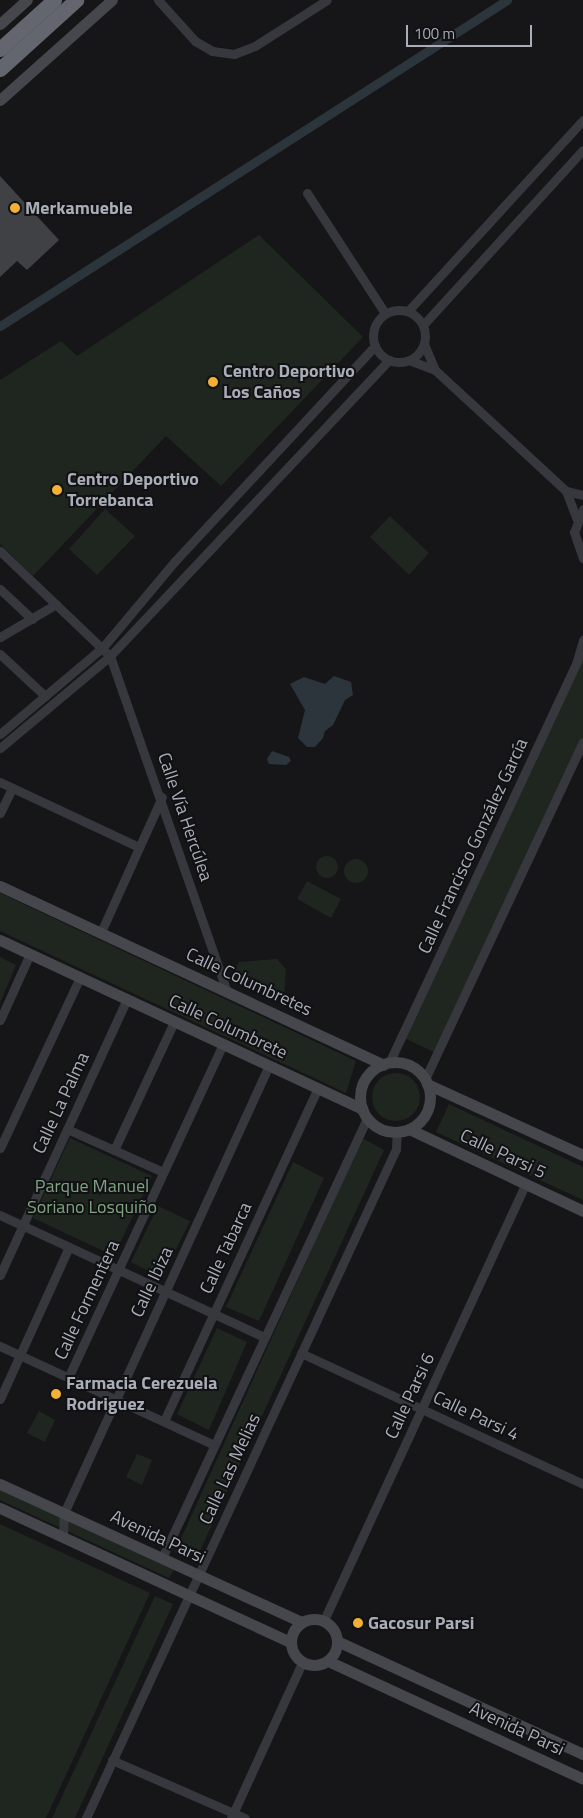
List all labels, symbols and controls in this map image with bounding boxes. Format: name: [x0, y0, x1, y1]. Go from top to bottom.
scale bar: [408, 15, 534, 47]
text: 100 m: [414, 22, 455, 45]
place label: Merkamueble: [25, 197, 133, 219]
marker: Merkamueble: [9, 202, 21, 214]
place label: Centro Deportivo Los Caños: [223, 361, 355, 404]
marker: Centro Deportivo Los Caños: [207, 376, 219, 388]
place label: Centro Deportivo Torrebanca: [67, 469, 199, 512]
marker: Centro Deportivo Torrebanca: [51, 484, 63, 496]
street label: Calle Francisco González García: [413, 735, 533, 957]
street label: Calle Vía Hercúlea: [153, 750, 217, 884]
street label: Calle Columbretes: [183, 943, 315, 1021]
street label: Calle Columbrete: [165, 990, 291, 1064]
street label: Calle La Palma: [28, 1049, 94, 1157]
street label: Calle Parsi 5: [457, 1125, 549, 1183]
park label: Parque Manuel Soriano Losquiño: [27, 1176, 157, 1218]
street label: Calle Tabarca: [195, 1199, 257, 1297]
street label: Calle Formentera: [50, 1237, 124, 1363]
street label: Calle Ibiza: [126, 1243, 178, 1321]
street label: Calle Parsi 6: [381, 1350, 439, 1442]
place label: Farmacia Cerezuela Rodriguez: [66, 1373, 217, 1416]
street label: Calle Parsi 4: [430, 1387, 522, 1445]
marker: Farmacia Cerezuela Rodriguez: [50, 1388, 62, 1400]
street label: Calle Las Melias: [195, 1410, 265, 1528]
street label: Avenida Parsi: [107, 1506, 209, 1568]
place label: Gacosur Parsi: [368, 1612, 474, 1634]
marker: Gacosur Parsi: [352, 1617, 364, 1629]
street label: Avenida Parsi: [466, 1698, 568, 1760]

